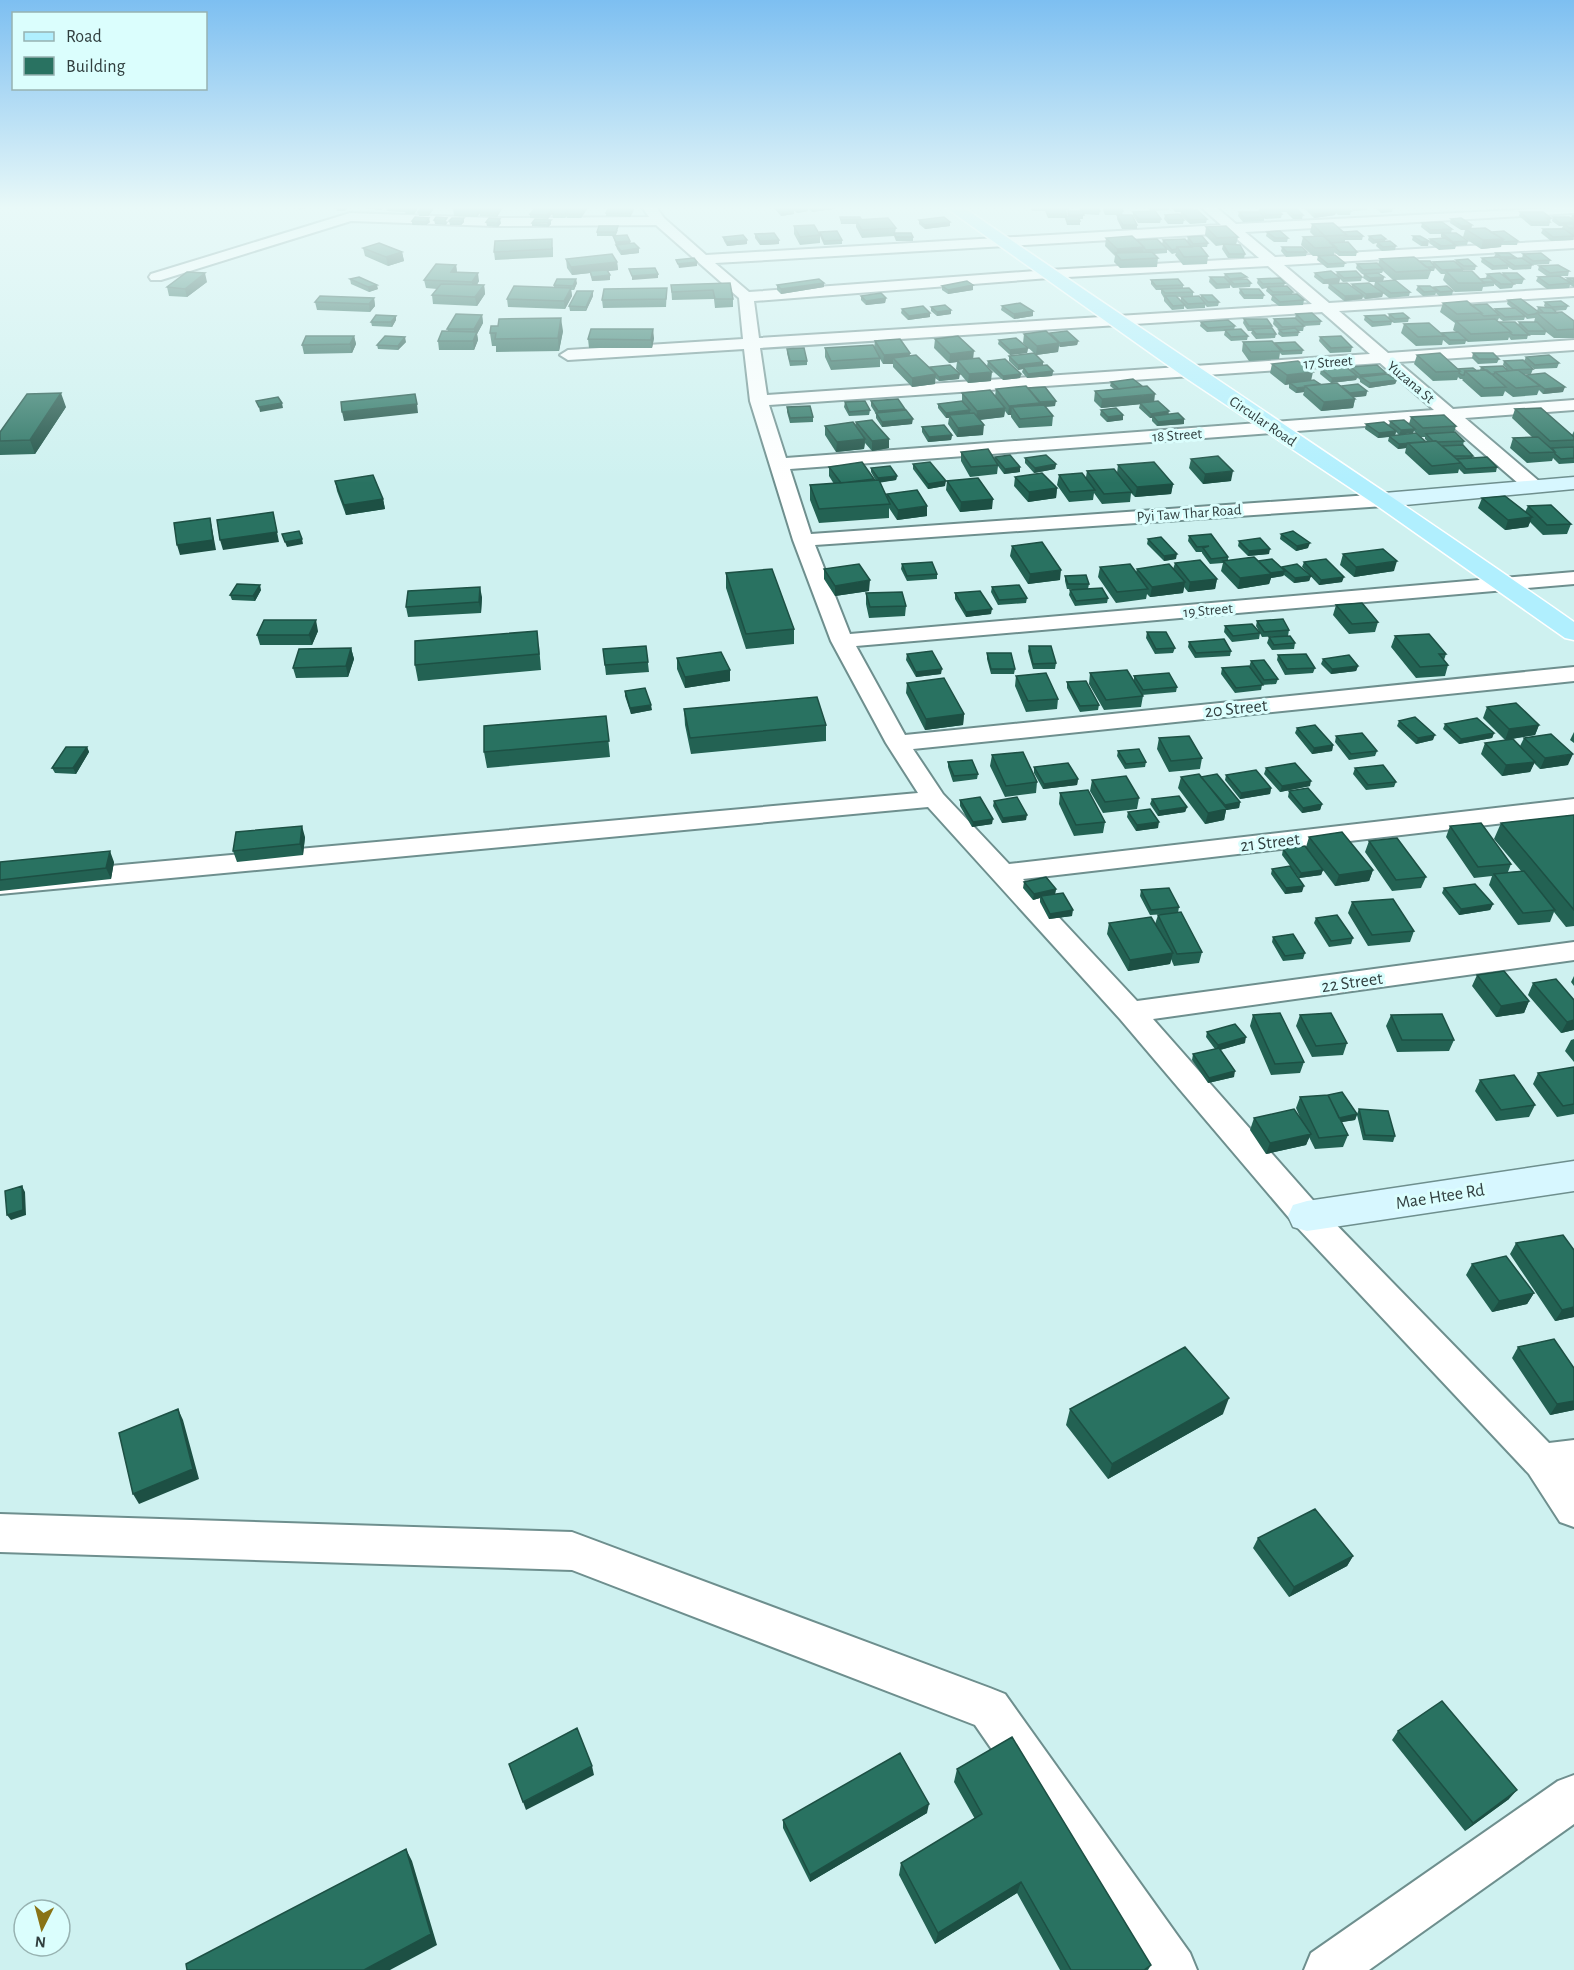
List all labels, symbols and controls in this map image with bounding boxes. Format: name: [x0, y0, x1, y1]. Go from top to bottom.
legend: [12, 12, 207, 90]
text: Road: [66, 28, 102, 46]
text: Building: [66, 58, 126, 76]
street label: 17 Street: [1303, 353, 1353, 372]
street label: Yuzana St: [1384, 358, 1437, 406]
street label: Circular Road: [1226, 394, 1299, 449]
street label: 18 Street: [1152, 426, 1203, 445]
street label: Pyi Taw Thar Road: [1136, 502, 1242, 525]
street label: 19 Street: [1182, 601, 1234, 620]
street label: 20 Street: [1204, 697, 1269, 721]
street label: 21 Street: [1239, 830, 1301, 856]
street label: 22 Street: [1320, 970, 1384, 996]
street label: Mae Htee Rd: [1395, 1181, 1486, 1213]
north arrow: [12, 1898, 72, 1958]
text: N: [34, 1933, 47, 1950]

